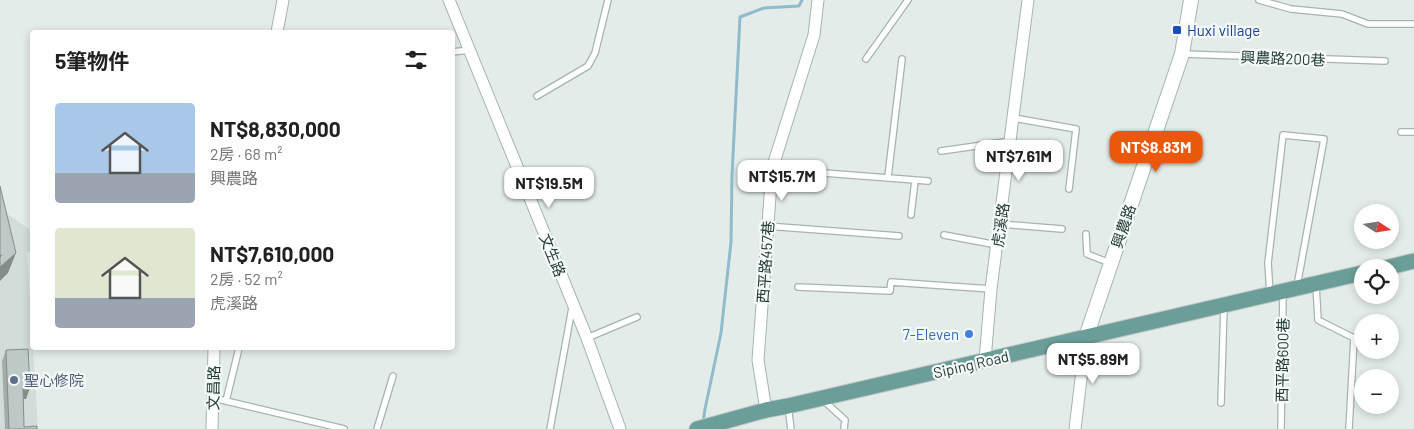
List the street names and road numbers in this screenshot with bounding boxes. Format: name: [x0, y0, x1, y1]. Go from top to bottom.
street label: 興農路200巷: [1240, 48, 1326, 68]
street label: 虎溪路: [988, 201, 1012, 249]
street label: 興農路: [1107, 202, 1139, 250]
street label: 西平路457巷: [753, 220, 777, 304]
street label: 文生路: [536, 231, 570, 279]
street label: 西平路600巷: [1272, 318, 1292, 402]
street label: Siping Road: [931, 347, 1011, 381]
street label: 文昌路: [204, 365, 222, 411]

